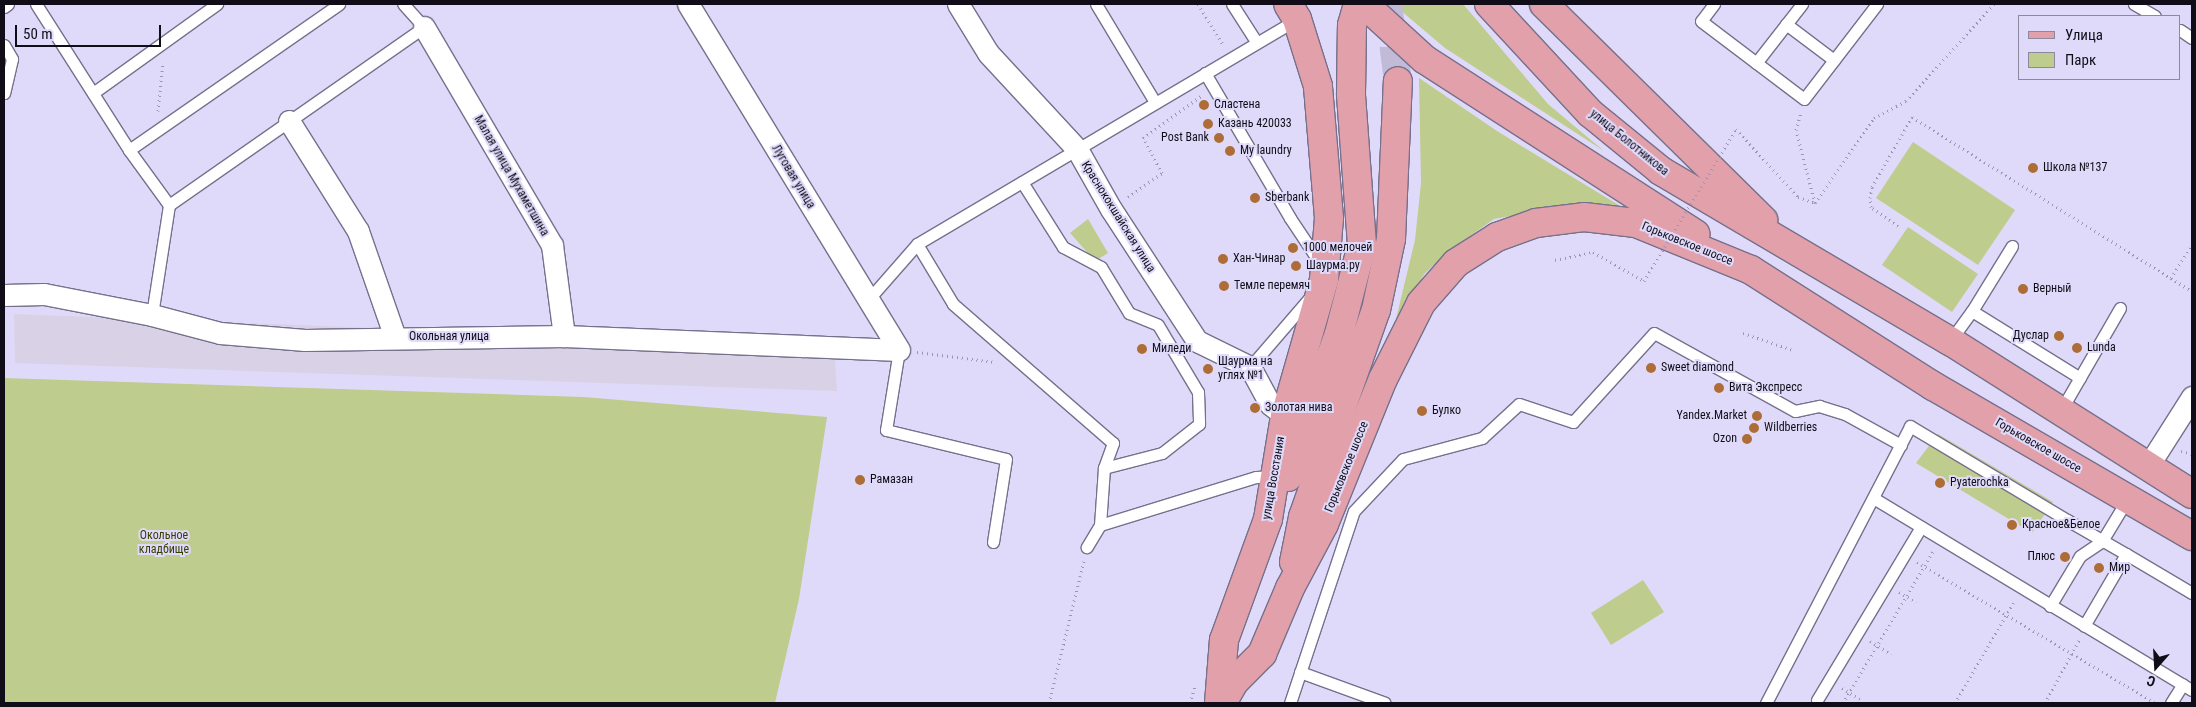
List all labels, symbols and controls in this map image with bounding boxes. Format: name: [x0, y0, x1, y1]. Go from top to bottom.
scale bar: [18, 15, 164, 47]
legend: [2018, 15, 2181, 80]
text: 50 m: [23, 25, 53, 43]
text: Улица: [2065, 26, 2103, 44]
text: Парк: [2065, 51, 2096, 69]
place label: Сластена: [1214, 98, 1260, 112]
marker: Сластена: [1198, 99, 1210, 111]
street label: улица Болотникова: [1587, 107, 1671, 179]
street label: Малая улица Мухаметшина: [471, 113, 551, 239]
place label: Казань 420033: [1218, 117, 1292, 131]
marker: Казань 420033: [1202, 118, 1214, 130]
place label: Post Bank: [1161, 131, 1209, 145]
marker: Post Bank: [1213, 132, 1225, 144]
street label: Луговая улица: [768, 142, 818, 212]
place label: My laundry: [1240, 144, 1292, 158]
marker: My laundry: [1224, 145, 1236, 157]
street label: Краснококшайская улица: [1078, 159, 1158, 275]
place label: Школа №137: [2043, 161, 2107, 175]
marker: Школа №137: [2027, 162, 2039, 174]
place label: Sberbank: [1265, 191, 1309, 205]
marker: Sberbank: [1249, 192, 1261, 204]
street label: Горьковское шоссе: [1639, 219, 1735, 269]
place label: 1000 мелочей: [1303, 241, 1372, 255]
marker: 1000 мелочей: [1287, 242, 1299, 254]
place label: Хан-Чинар: [1233, 252, 1286, 266]
marker: Хан-Чинар: [1217, 253, 1229, 265]
place label: Шаурма.ру: [1306, 259, 1360, 273]
marker: Шаурма.ру: [1290, 260, 1302, 272]
place label: Темле перемяч: [1234, 279, 1310, 293]
marker: Темле перемяч: [1218, 280, 1230, 292]
place label: Верный: [2033, 282, 2071, 296]
marker: Верный: [2017, 283, 2029, 295]
place label: Дуслар: [2013, 329, 2049, 343]
street label: Окольная улица: [409, 330, 489, 344]
marker: Дуслар: [2053, 330, 2065, 342]
place label: Lunda: [2087, 341, 2116, 355]
place label: Миледи: [1152, 342, 1191, 356]
marker: Lunda: [2071, 342, 2083, 354]
marker: Миледи: [1136, 343, 1148, 355]
place label: Шаурма на углях №1: [1218, 355, 1272, 383]
place label: Sweet diamond: [1661, 361, 1734, 375]
marker: Sweet diamond: [1645, 362, 1657, 374]
marker: Шаурма на углях №1: [1202, 363, 1214, 375]
place label: Вита Экспресс: [1729, 381, 1802, 395]
marker: Вита Экспресс: [1713, 382, 1725, 394]
place label: Золотая нива: [1265, 401, 1332, 415]
marker: Золотая нива: [1249, 402, 1261, 414]
place label: Булко: [1432, 404, 1461, 418]
marker: Булко: [1416, 405, 1428, 417]
place label: Yandex.Market: [1677, 409, 1747, 423]
marker: Yandex.Market: [1751, 410, 1763, 422]
street label: Горьковское шоссе: [1992, 416, 2084, 476]
street label: Горьковское шоссе: [1322, 419, 1372, 515]
place label: Wildberries: [1764, 421, 1817, 435]
marker: Wildberries: [1748, 422, 1760, 434]
place label: Ozon: [1713, 432, 1737, 446]
marker: Ozon: [1741, 433, 1753, 445]
street label: улица Восстания: [1260, 435, 1288, 521]
place label: Рамазан: [870, 473, 913, 487]
marker: Рамазан: [854, 474, 866, 486]
place label: Pyaterochka: [1950, 476, 2009, 490]
marker: Pyaterochka: [1934, 477, 1946, 489]
place label: Красное&Белое: [2022, 518, 2100, 532]
marker: Красное&Белое: [2006, 519, 2018, 531]
park label: Окольное кладбище: [139, 529, 189, 557]
place label: Плюс: [2027, 550, 2055, 564]
marker: Плюс: [2059, 551, 2071, 563]
place label: Мир: [2109, 561, 2130, 575]
marker: Мир: [2093, 562, 2105, 574]
north arrow: [2131, 642, 2181, 692]
text: С: [2145, 672, 2158, 690]

